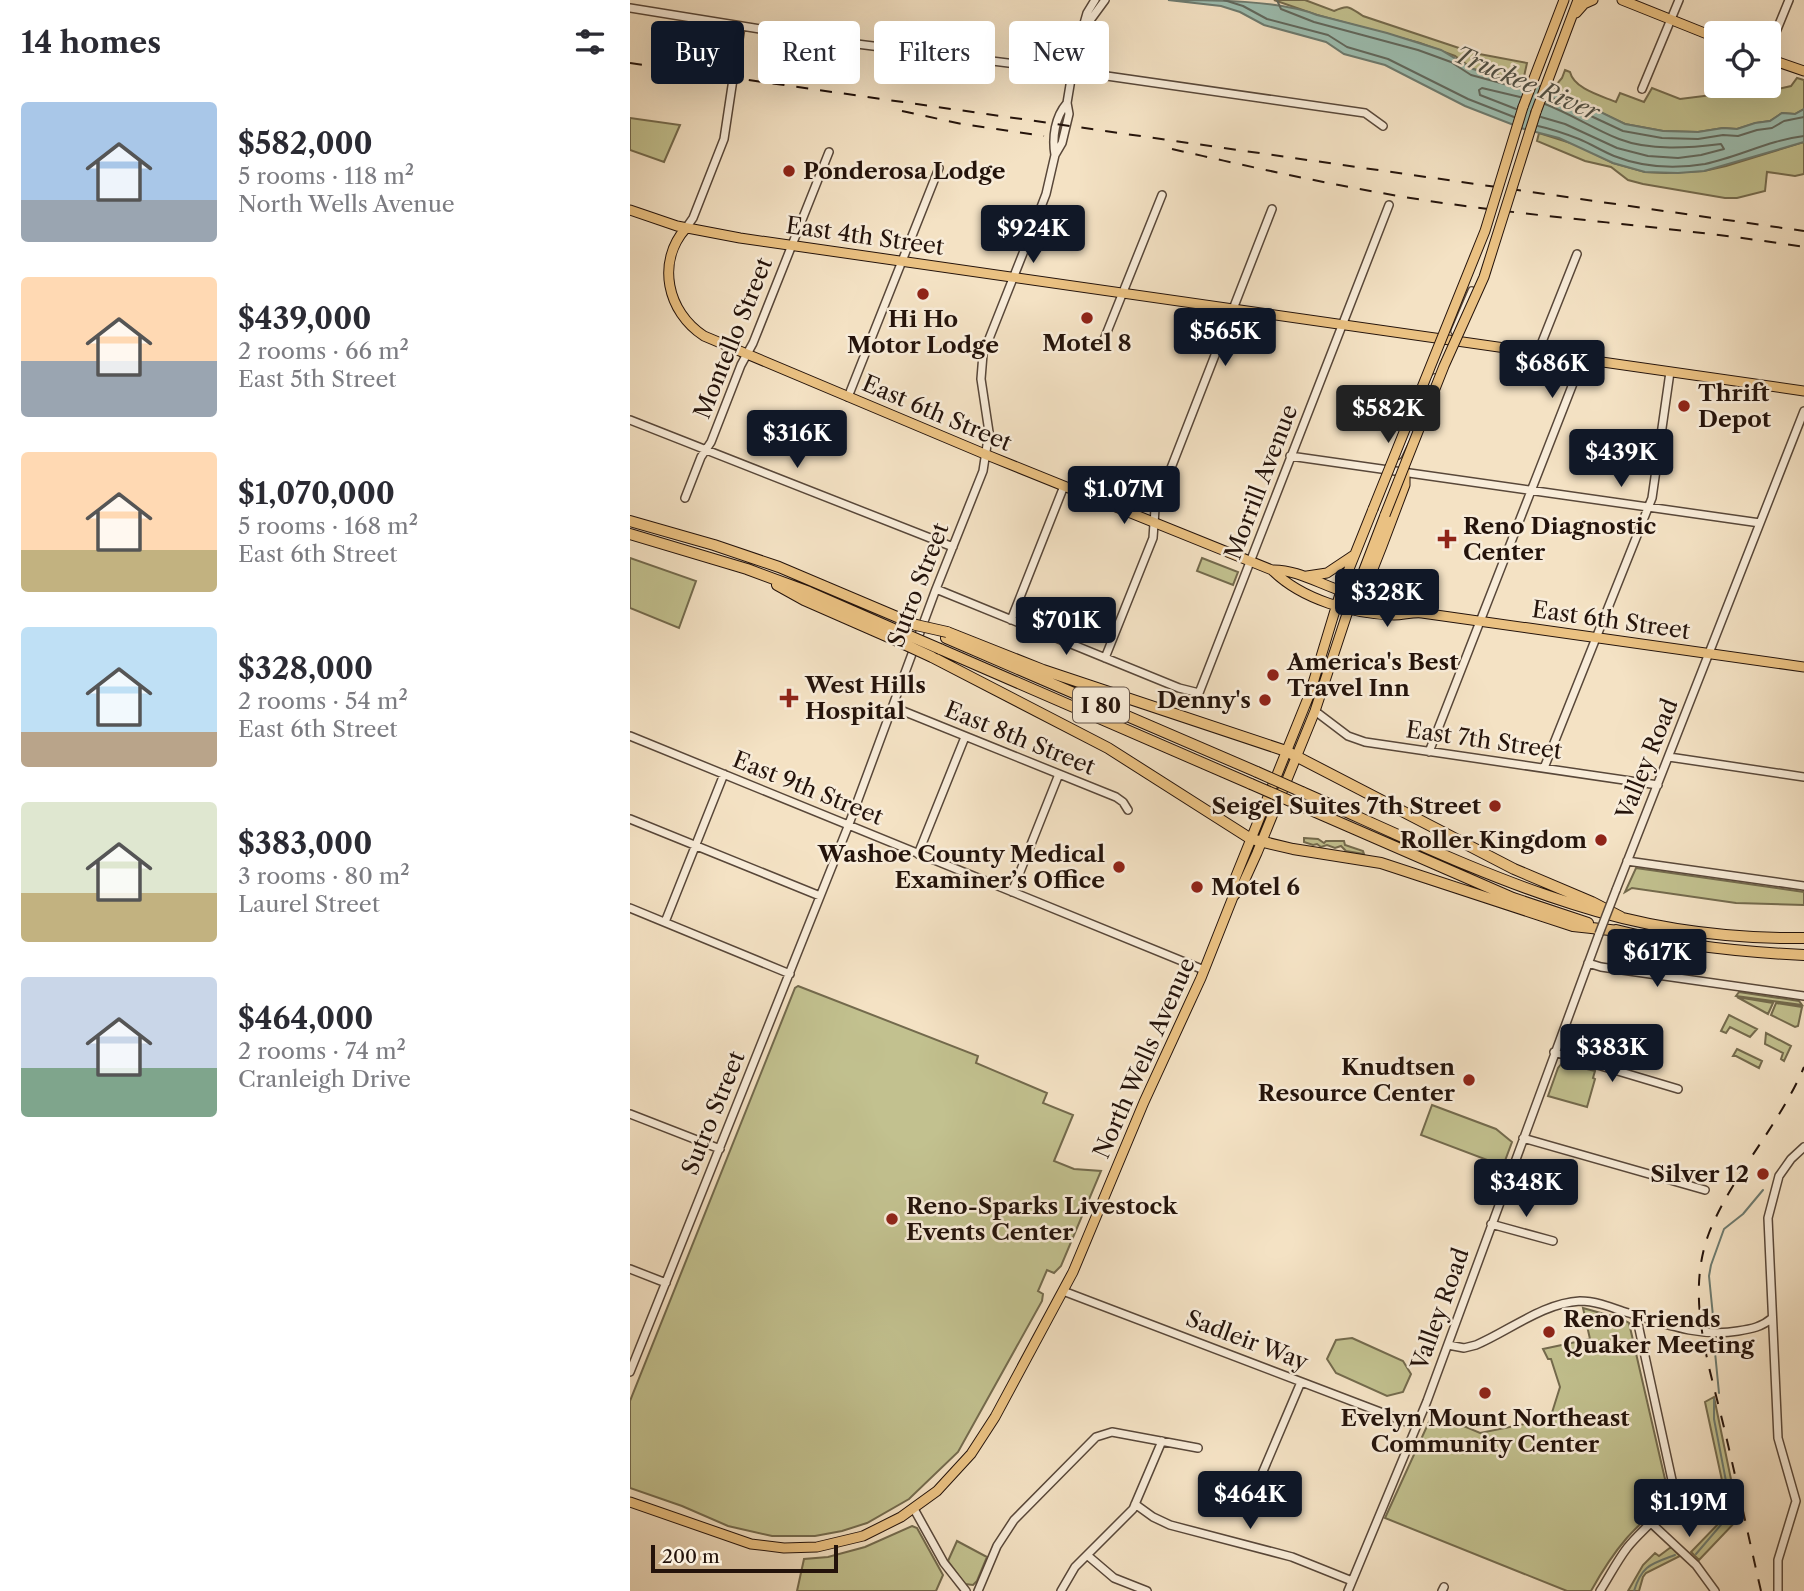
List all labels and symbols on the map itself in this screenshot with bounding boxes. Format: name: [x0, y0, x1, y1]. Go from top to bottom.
water label: Truckee River: [1450, 39, 1605, 127]
place label: Ponderosa Lodge: [803, 157, 1006, 185]
marker: Ponderosa Lodge: [781, 163, 797, 179]
pin: $924K: [984, 205, 1082, 265]
street label: East 4th Street: [784, 211, 946, 261]
street label: Montello Street: [688, 253, 778, 423]
marker: Hi Ho Motor Lodge: [915, 286, 931, 302]
place label: Hi Ho Motor Lodge: [847, 305, 999, 359]
pin: $565K: [1176, 308, 1274, 368]
marker: Motel 8: [1079, 310, 1095, 326]
place label: Motel 8: [1042, 329, 1132, 357]
pin: $686K: [1503, 340, 1601, 400]
street label: East 6th Street: [858, 369, 1016, 457]
place label: Thrift Depot: [1698, 379, 1772, 433]
pin: $582K: [1339, 386, 1437, 445]
marker: Thrift Depot: [1676, 398, 1692, 414]
street label: Morrill Avenue: [1219, 401, 1303, 563]
pin: $316K: [748, 410, 846, 470]
pin: $439K: [1572, 430, 1670, 489]
pin: $1.07M: [1067, 466, 1181, 526]
place label: Reno Diagnostic Center: [1463, 512, 1657, 566]
street label: Sutro Street: [881, 519, 955, 651]
marker: Reno Diagnostic Center: [1437, 529, 1457, 549]
pin: $328K: [1338, 570, 1436, 629]
street label: East 6th Street: [1530, 595, 1692, 645]
pin: $701K: [1017, 598, 1115, 657]
place label: America's Best Travel Inn: [1286, 648, 1459, 702]
marker: America's Best Travel Inn: [1265, 667, 1281, 683]
place label: West Hills Hospital: [804, 671, 926, 725]
place label: Denny's: [1157, 686, 1251, 714]
marker: West Hills Hospital: [779, 688, 799, 708]
road number: I 80: [1073, 688, 1129, 722]
marker: Denny's: [1257, 692, 1273, 708]
street label: East 8th Street: [941, 695, 1099, 781]
street label: Valley Road: [1610, 695, 1684, 824]
street label: East 7th Street: [1404, 715, 1564, 765]
street label: East 9th Street: [729, 745, 887, 831]
place label: Seigel Suites 7th Street: [1212, 792, 1482, 820]
marker: Seigel Suites 7th Street: [1487, 798, 1503, 814]
place label: Roller Kingdom: [1400, 826, 1587, 854]
marker: Roller Kingdom: [1593, 832, 1609, 848]
place label: Washoe County Medical Examiner’s Office: [817, 840, 1105, 894]
marker: Washoe County Medical Examiner’s Office: [1111, 859, 1127, 875]
place label: Motel 6: [1211, 873, 1300, 901]
marker: Motel 6: [1189, 879, 1205, 895]
pin: $617K: [1608, 930, 1706, 989]
street label: North Wells Avenue: [1087, 953, 1201, 1163]
pin: $383K: [1563, 1024, 1661, 1084]
street label: Sutro Street: [676, 1047, 750, 1179]
place label: Knudtsen Resource Center: [1258, 1053, 1456, 1107]
marker: Knudtsen Resource Center: [1461, 1072, 1477, 1088]
pin: $348K: [1477, 1160, 1575, 1219]
place label: Silver 12: [1650, 1160, 1749, 1188]
marker: Silver 12: [1755, 1166, 1771, 1182]
place label: Reno-Sparks Livestock Events Center: [906, 1192, 1178, 1246]
marker: Reno-Sparks Livestock Events Center: [884, 1211, 900, 1227]
street label: Valley Road: [1405, 1244, 1475, 1375]
street label: Sadleir Way: [1182, 1304, 1312, 1376]
place label: Reno Friends Quaker Meeting: [1563, 1305, 1755, 1359]
marker: Reno Friends Quaker Meeting: [1541, 1324, 1557, 1340]
marker: Evelyn Mount Northeast Community Center: [1477, 1385, 1493, 1401]
place label: Evelyn Mount Northeast Community Center: [1340, 1404, 1630, 1458]
pin: $464K: [1201, 1472, 1299, 1531]
pin: $1.19M: [1632, 1480, 1746, 1539]
scale bar: [651, 1542, 838, 1574]

